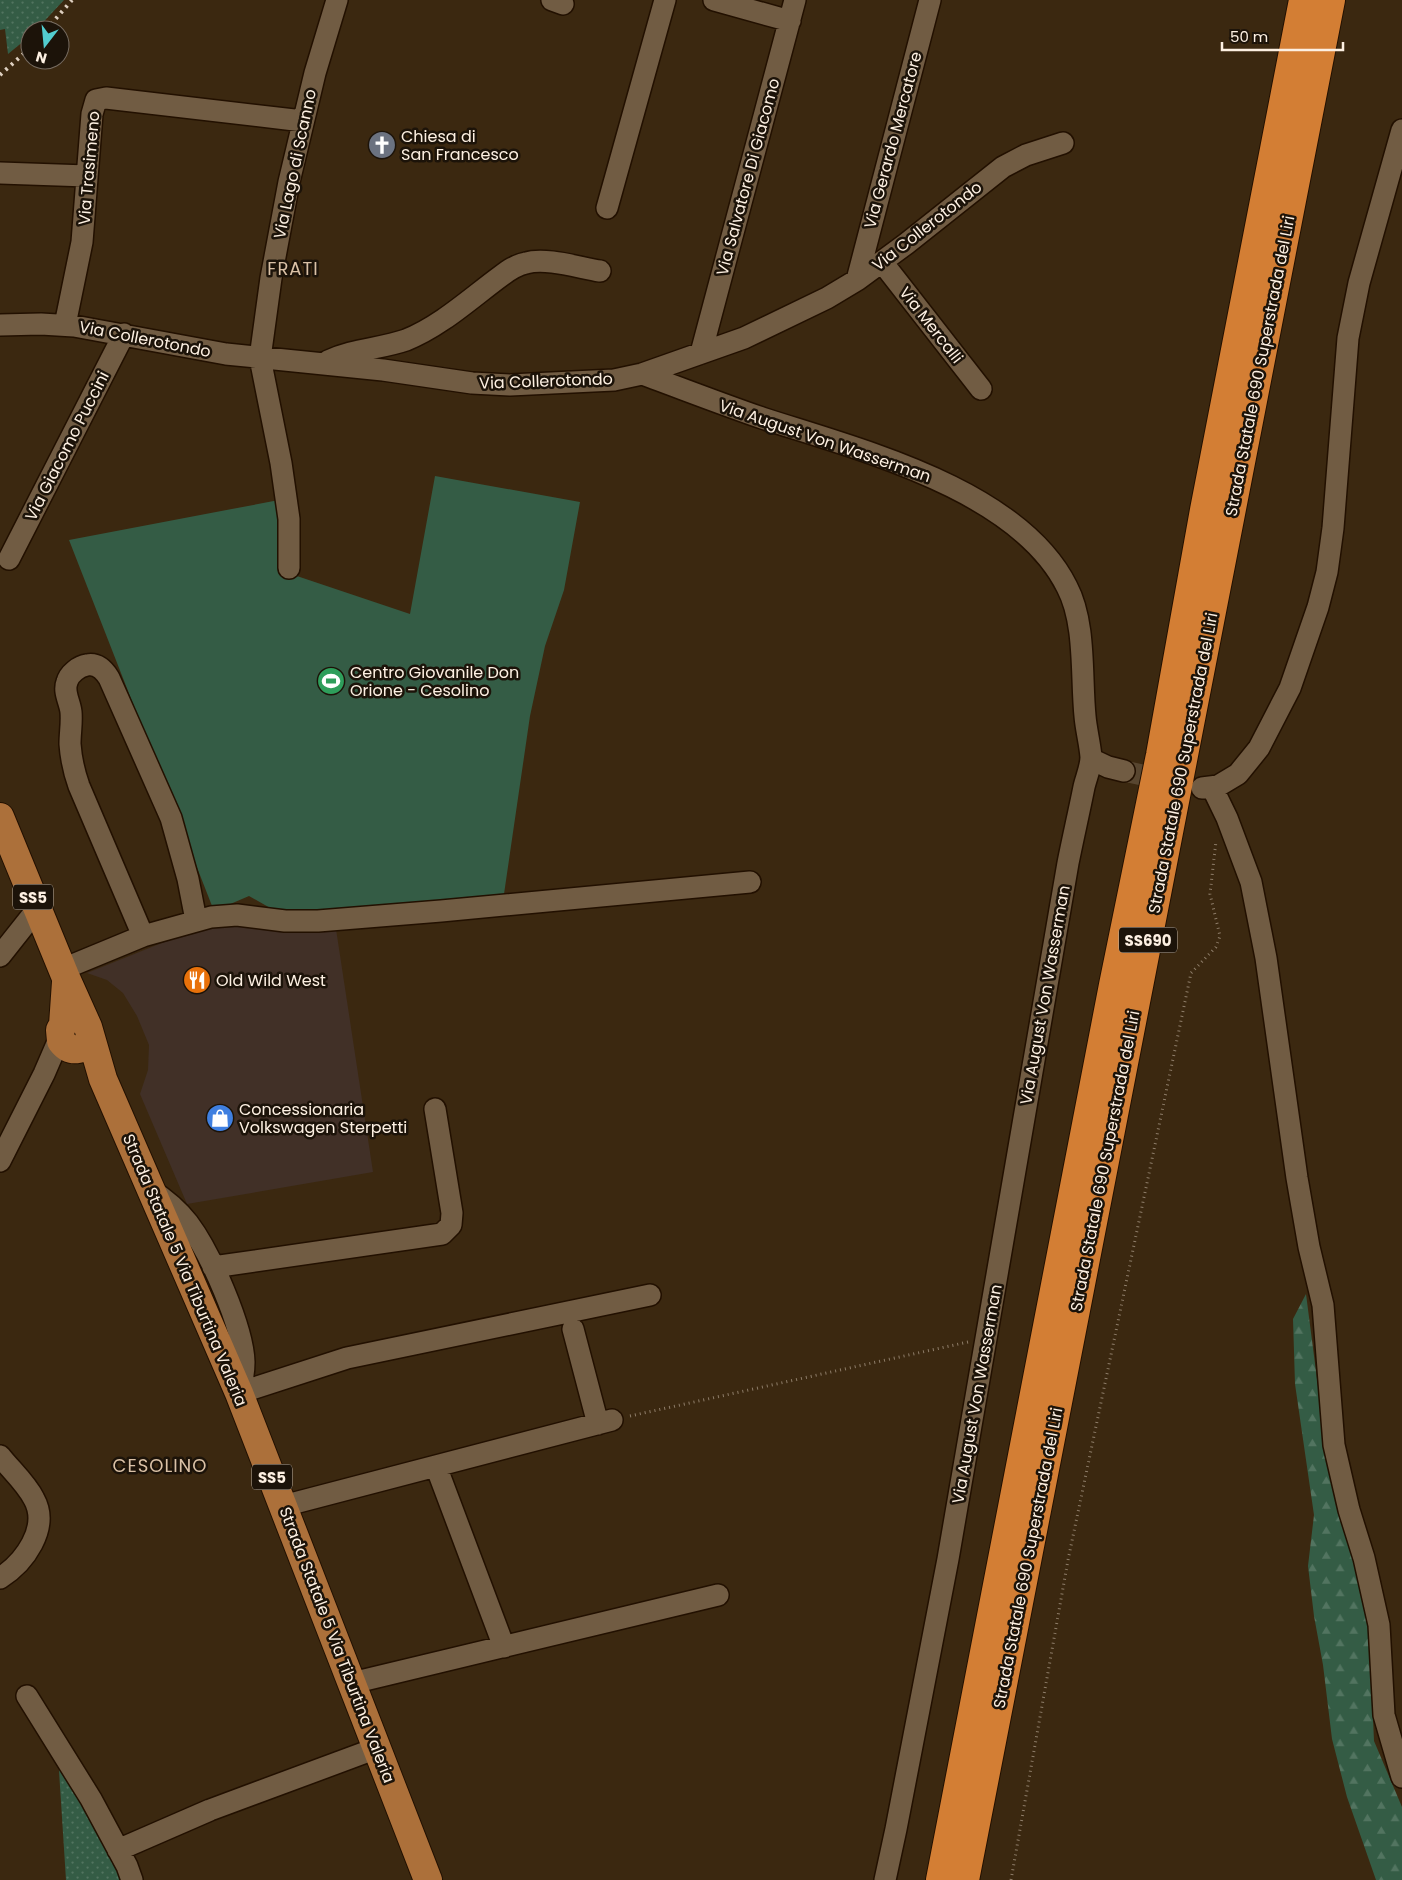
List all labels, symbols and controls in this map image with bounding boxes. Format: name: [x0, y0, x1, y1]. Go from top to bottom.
north arrow: [20, 20, 70, 70]
scale bar: [1222, 20, 1343, 52]
text: 50 m: [1230, 26, 1268, 47]
text: N: [34, 46, 49, 69]
street label: Via Gerardo Mercatore: [858, 49, 928, 231]
street label: Via Salvatore Di Giacomo: [711, 76, 785, 278]
street label: Via Lago di Scanno: [268, 87, 322, 241]
street label: Via Trasimeno: [73, 110, 105, 226]
place label: Chiesa di San Francesco: [401, 125, 519, 166]
church icon: Chiesa di San Francesco: [367, 130, 397, 160]
street label: Via Collerotondo: [867, 176, 987, 276]
street label: Strada Statale 690 Superstrada del Liri: [1220, 214, 1300, 518]
district label: FRATI: [267, 256, 319, 281]
street label: Via Mercalli: [894, 282, 968, 368]
street label: Via Collerotondo: [77, 315, 213, 363]
street label: Via Giacomo Puccini: [19, 367, 115, 525]
street label: Via Collerotondo: [479, 367, 613, 395]
street label: Via August Von Wasserman: [716, 394, 934, 488]
street label: Strada Statale 690 Superstrada del Liri: [1143, 611, 1223, 915]
place label: Centro Giovanile Don Orione - Cesolino: [350, 661, 519, 702]
sports icon: Centro Giovanile Don Orione - Cesolino: [316, 666, 346, 696]
street label: Via August Von Wasserman: [1014, 883, 1076, 1107]
road number: SS5: [13, 884, 53, 910]
road number: SS690: [1119, 928, 1177, 952]
restaurant icon: Old Wild West: [182, 965, 212, 995]
place label: Old Wild West: [216, 969, 326, 992]
street label: Strada Statale 690 Superstrada del Liri: [1065, 1009, 1145, 1313]
place label: Concessionaria Volkswagen Sterpetti: [239, 1098, 407, 1139]
shop icon: Concessionaria Volkswagen Sterpetti: [205, 1103, 235, 1133]
street label: Strada Statale 5 Via Tiburtina Valeria: [117, 1130, 253, 1410]
street label: Via August Von Wasserman: [946, 1282, 1008, 1506]
street label: Strada Statale 690 Superstrada del Liri: [988, 1406, 1068, 1710]
district label: CESOLINO: [113, 1453, 207, 1478]
road number: SS5: [252, 1464, 292, 1490]
street label: Strada Statale 5 Via Tiburtina Valeria: [274, 1504, 400, 1786]

